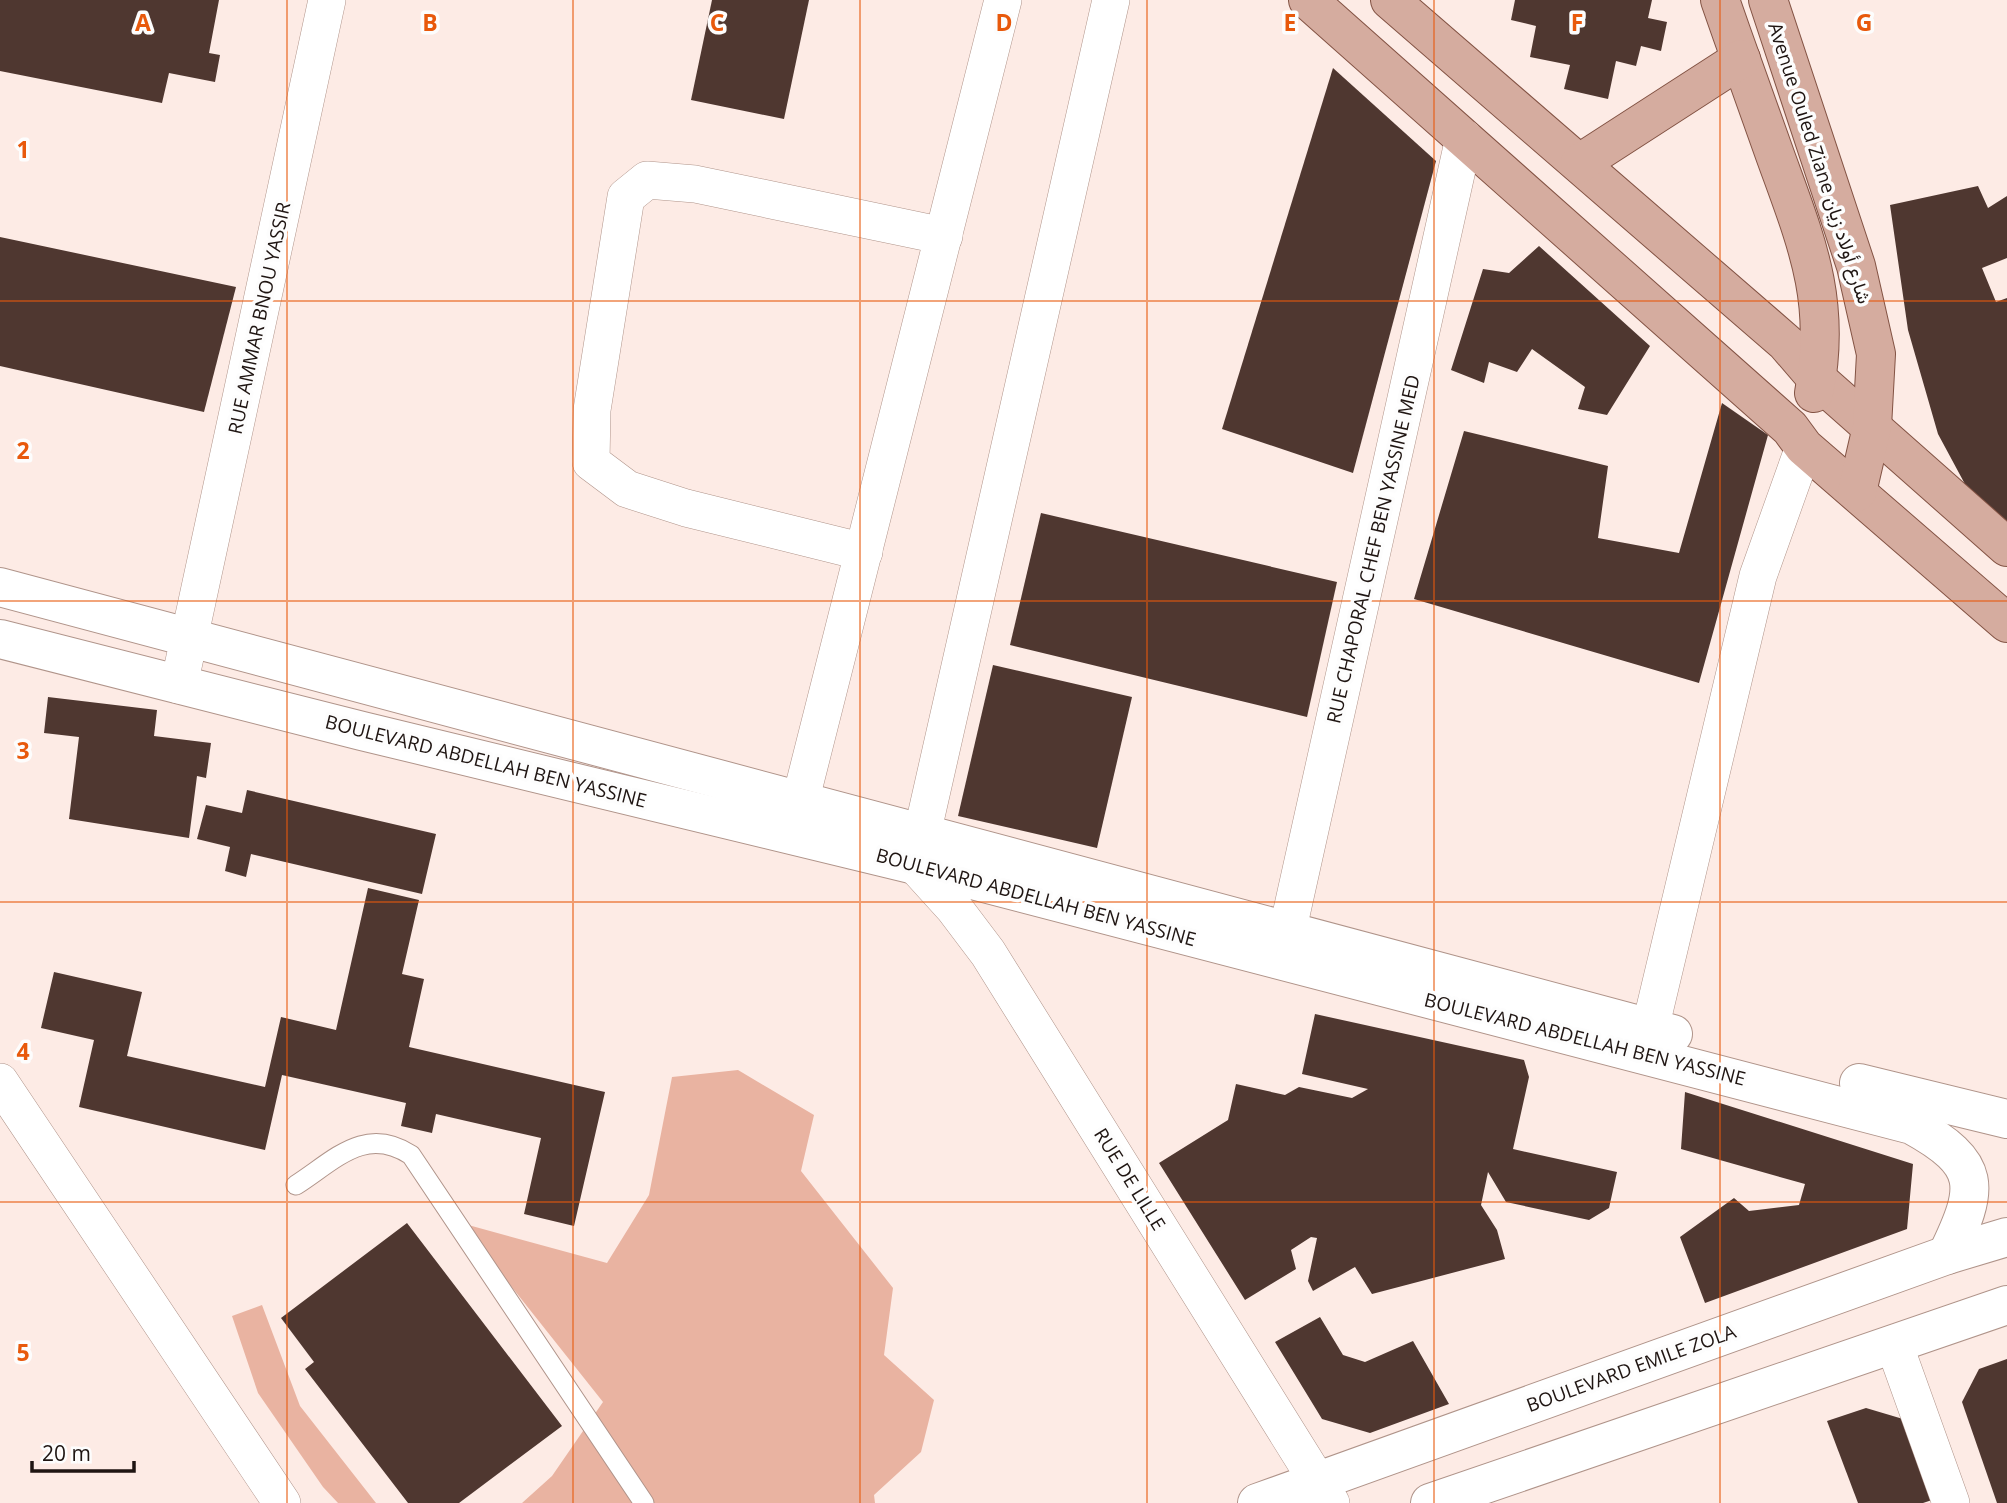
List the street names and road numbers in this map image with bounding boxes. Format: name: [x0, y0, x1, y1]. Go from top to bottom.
street label: Avenue Ouled Ziane شارع أولاد زيان: [1762, 19, 1878, 307]
street label: RUE AMMAR BNOU YASSIR: [222, 199, 296, 436]
street label: RUE CHAPORAL CHEF BEN YASSINE MED: [1320, 372, 1426, 726]
street label: BOULEVARD ABDELLAH BEN YASSINE: [323, 708, 649, 814]
street label: BOULEVARD ABDELLAH BEN YASSINE: [873, 842, 1199, 952]
street label: BOULEVARD ABDELLAH BEN YASSINE: [1422, 986, 1748, 1092]
street label: RUE DE LILLE: [1088, 1123, 1172, 1235]
street label: BOULEVARD EMILE ZOLA: [1523, 1318, 1739, 1418]

